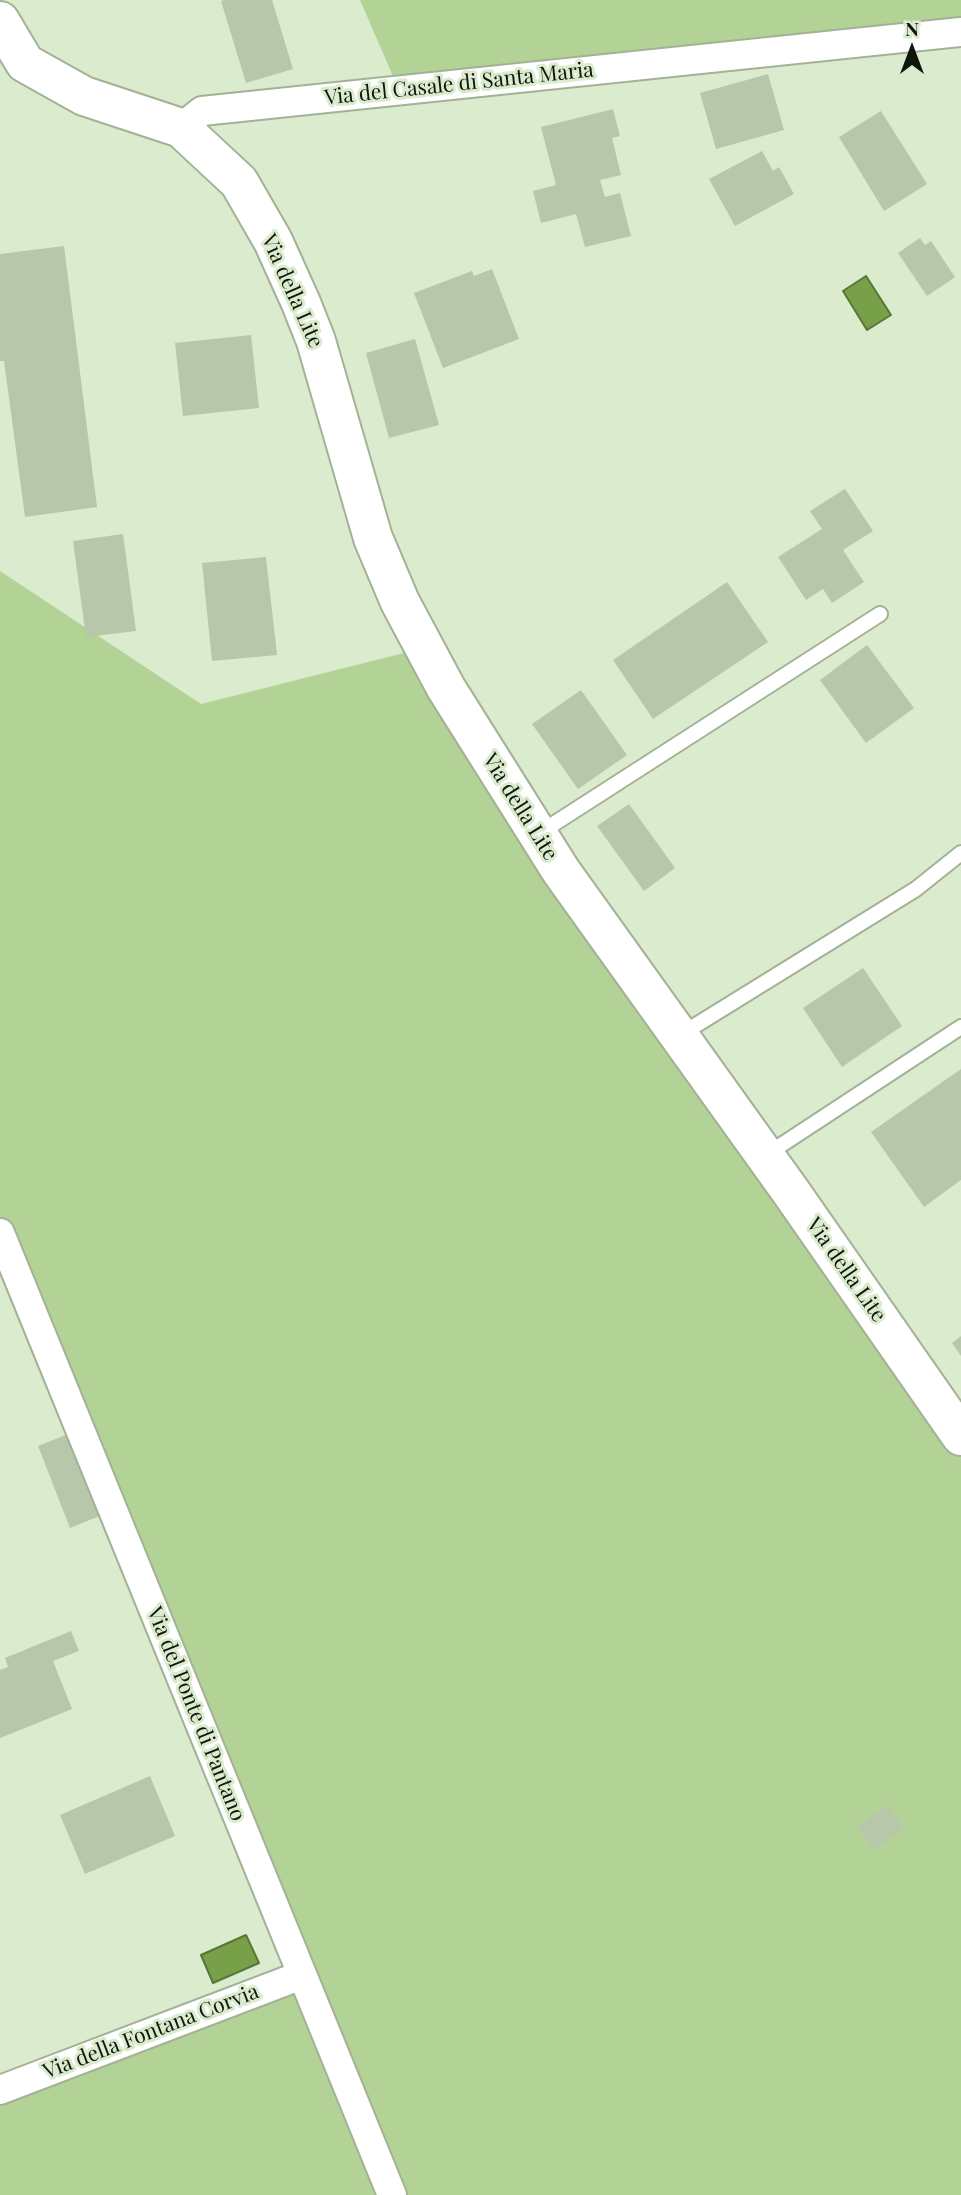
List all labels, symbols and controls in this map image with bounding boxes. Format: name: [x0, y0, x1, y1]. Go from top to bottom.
north arrow: [877, 14, 947, 84]
text: N: [905, 15, 919, 41]
street label: Via del Casale di Santa Maria: [323, 57, 595, 111]
street label: Via della Lite: [256, 230, 328, 352]
street label: Via della Lite: [477, 749, 563, 865]
street label: Via della Lite: [801, 1213, 891, 1327]
street label: Via del Ponte di Pantano: [142, 1603, 250, 1825]
street label: Via della Fontana Corvia: [40, 1979, 262, 2085]

